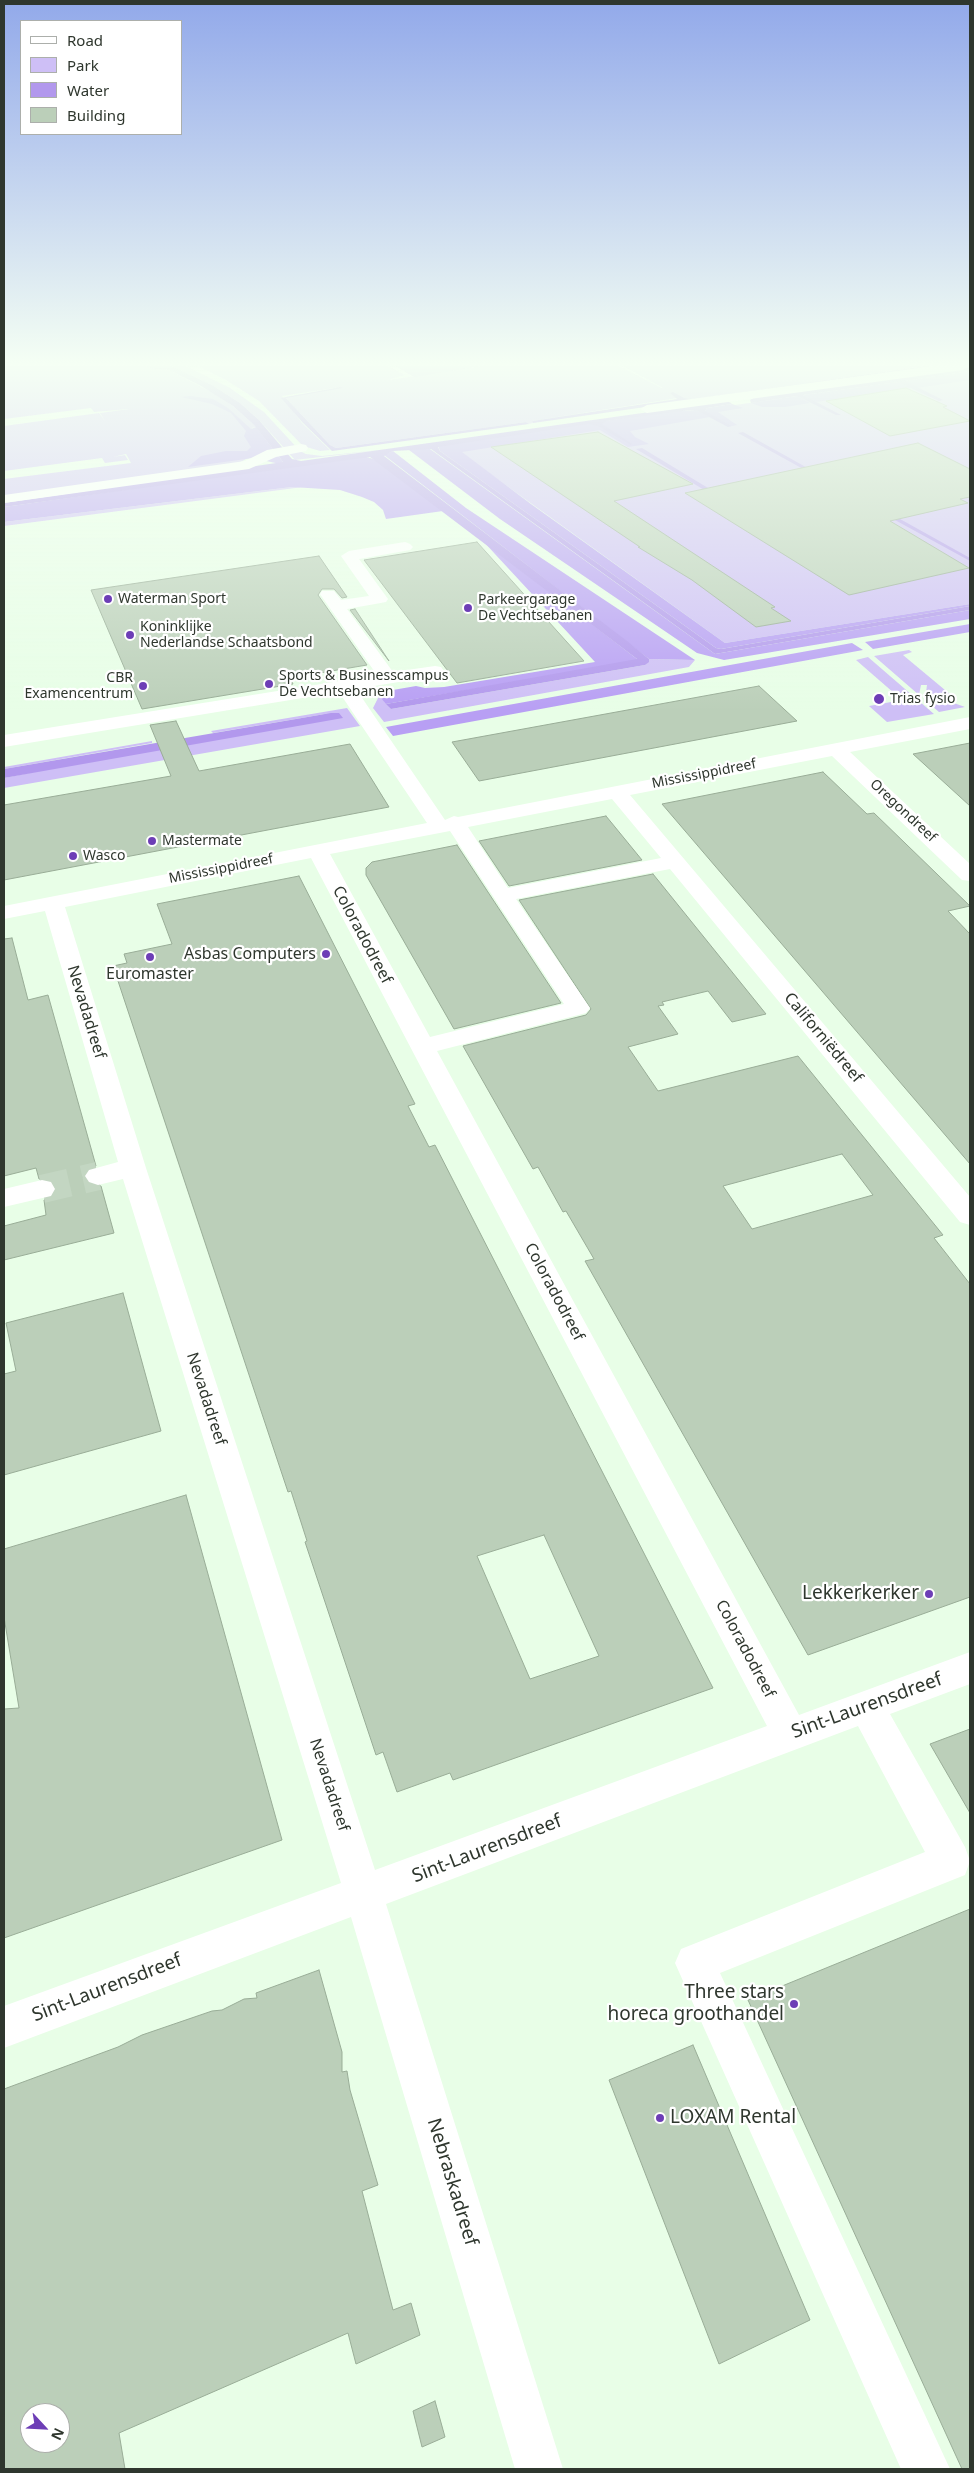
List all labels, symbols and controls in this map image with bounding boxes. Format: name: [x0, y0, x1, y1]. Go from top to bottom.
legend: [20, 20, 182, 135]
text: Road: [67, 30, 103, 50]
text: Park: [67, 55, 99, 75]
text: Water: [67, 80, 109, 100]
text: Building: [67, 105, 125, 125]
place label: Waterman Sport: [118, 591, 226, 607]
place label: Parkeergarage De Vechtsebanen: [478, 592, 592, 624]
marker: Waterman Sport: [102, 593, 114, 605]
marker: Parkeergarage De Vechtsebanen: [462, 602, 474, 614]
place label: Koninklijke Nederlandse Schaatsbond: [140, 619, 313, 652]
marker: Koninklijke Nederlandse Schaatsbond: [124, 629, 136, 641]
place label: Sports & Businesscampus De Vechtsebanen: [279, 668, 448, 700]
place label: CBR Examencentrum: [24, 670, 133, 702]
marker: Sports & Businesscampus De Vechtsebanen: [263, 678, 275, 690]
marker: CBR Examencentrum: [137, 680, 149, 692]
place label: Trias fysio: [890, 691, 955, 707]
marker: Trias fysio: [872, 692, 886, 706]
street label: Mississippidreef: [650, 756, 758, 792]
street label: Oregondreef: [866, 776, 940, 846]
place label: Mastermate: [162, 833, 242, 849]
marker: Mastermate: [146, 835, 158, 847]
place label: Wasco: [83, 848, 125, 864]
marker: Wasco: [67, 850, 79, 862]
street label: Mississippidreef: [167, 851, 275, 887]
street label: Coloradodreef: [328, 883, 396, 987]
place label: Asbas Computers: [184, 944, 316, 964]
marker: Asbas Computers: [320, 948, 332, 960]
marker: Euromaster: [144, 951, 156, 963]
street label: Nevadadreef: [63, 963, 109, 1061]
place label: Euromaster: [106, 964, 194, 984]
street label: Californiëdreef: [780, 989, 866, 1087]
street label: Coloradodreef: [520, 1240, 588, 1344]
street label: Nevadadreef: [182, 1350, 230, 1448]
place label: Lekkerkerker: [802, 1583, 919, 1605]
marker: Lekkerkerker: [923, 1588, 935, 1600]
street label: Coloradodreef: [711, 1597, 779, 1701]
street label: Sint-Laurensdreef: [789, 1668, 945, 1744]
street label: Nevadadreef: [305, 1736, 353, 1834]
street label: Sint-Laurensdreef: [409, 1810, 565, 1888]
street label: Sint-Laurensdreef: [29, 1949, 185, 2027]
place label: Three stars horeca groothandel: [607, 1982, 784, 2026]
marker: Three stars horeca groothandel: [788, 1998, 800, 2010]
place label: LOXAM Rental: [670, 2107, 796, 2129]
marker: LOXAM Rental: [654, 2112, 666, 2124]
street label: Nebraskadreef: [422, 2116, 482, 2248]
north arrow: [20, 2403, 70, 2453]
text: N: [47, 2425, 69, 2443]

